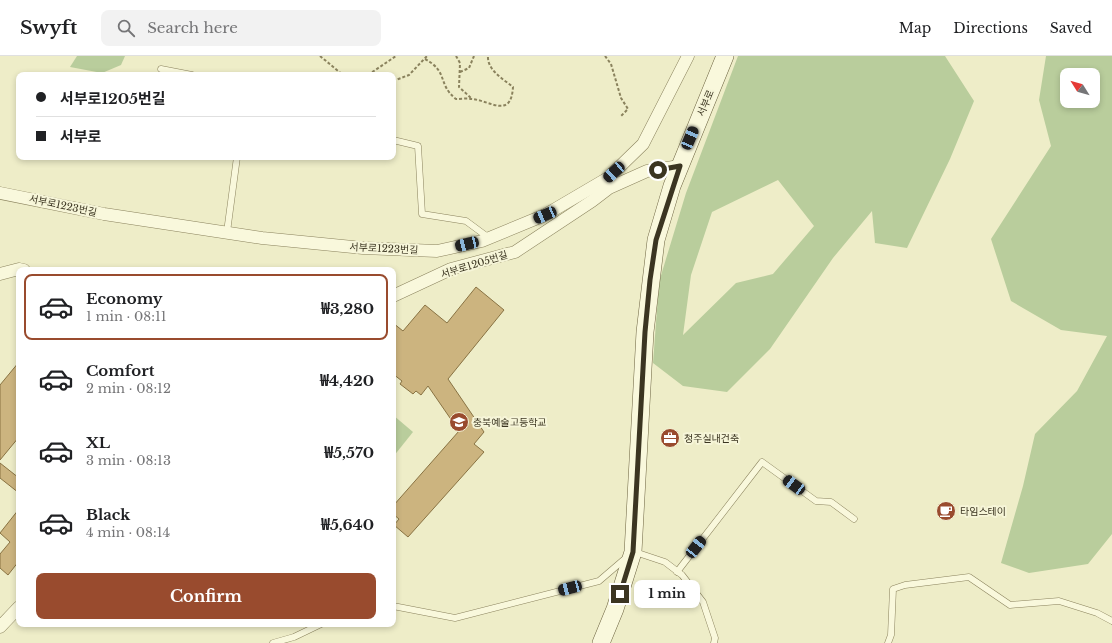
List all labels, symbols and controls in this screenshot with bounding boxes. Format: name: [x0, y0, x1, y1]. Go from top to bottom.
search box: [101, 10, 381, 46]
text: Swyft: [20, 16, 77, 39]
icon: search: [115, 17, 137, 39]
text: Search here: [147, 18, 238, 37]
text: Map: [899, 19, 931, 37]
text: Directions: [953, 19, 1028, 37]
text: Saved: [1050, 19, 1092, 37]
north arrow: [1060, 68, 1100, 108]
map controls: [1060, 68, 1100, 108]
street label: 서부로: [694, 88, 717, 118]
text: 서부로1205번길: [60, 89, 166, 108]
car: [680, 125, 700, 151]
text: 서부로: [60, 127, 101, 146]
car: [601, 160, 627, 184]
route start: [649, 161, 667, 179]
street label: 서부로1223번길: [28, 192, 98, 219]
car: [532, 205, 558, 225]
car: [454, 235, 480, 253]
street label: 서부로1223번길: [349, 240, 419, 257]
street label: 서부로1205번길: [439, 248, 509, 281]
icon: car: [38, 289, 74, 325]
text: Economy: [86, 289, 163, 308]
text: ₩3,280: [321, 299, 374, 318]
text: 1 min · 08:11: [86, 308, 167, 325]
icon: car: [38, 361, 74, 397]
text: Comfort: [86, 361, 154, 380]
text: ₩4,420: [320, 371, 374, 390]
text: 2 min · 08:12: [86, 380, 171, 397]
school or university icon: 충북예술고등학교: [448, 411, 470, 433]
place label: 충북예술고등학교: [473, 416, 547, 429]
office icon: 청주실내건축: [659, 427, 681, 449]
place label: 청주실내건축: [684, 432, 739, 445]
icon: car: [38, 433, 74, 469]
text: XL: [86, 433, 110, 452]
text: ₩5,570: [324, 443, 374, 462]
text: 3 min · 08:13: [86, 452, 171, 469]
car: [781, 473, 807, 497]
cafe icon: 타임스테이: [935, 500, 957, 522]
icon: car: [38, 505, 74, 541]
text: Black: [86, 505, 130, 524]
place label: 타임스테이: [960, 505, 1006, 518]
text: ₩5,640: [321, 515, 374, 534]
text: 4 min · 08:14: [86, 524, 170, 541]
car: [684, 534, 708, 560]
button: Confirm: [36, 573, 376, 619]
car: [557, 579, 583, 597]
callout: 1 min: [634, 580, 700, 608]
route end: [611, 585, 629, 603]
text: 1 min: [648, 585, 686, 602]

